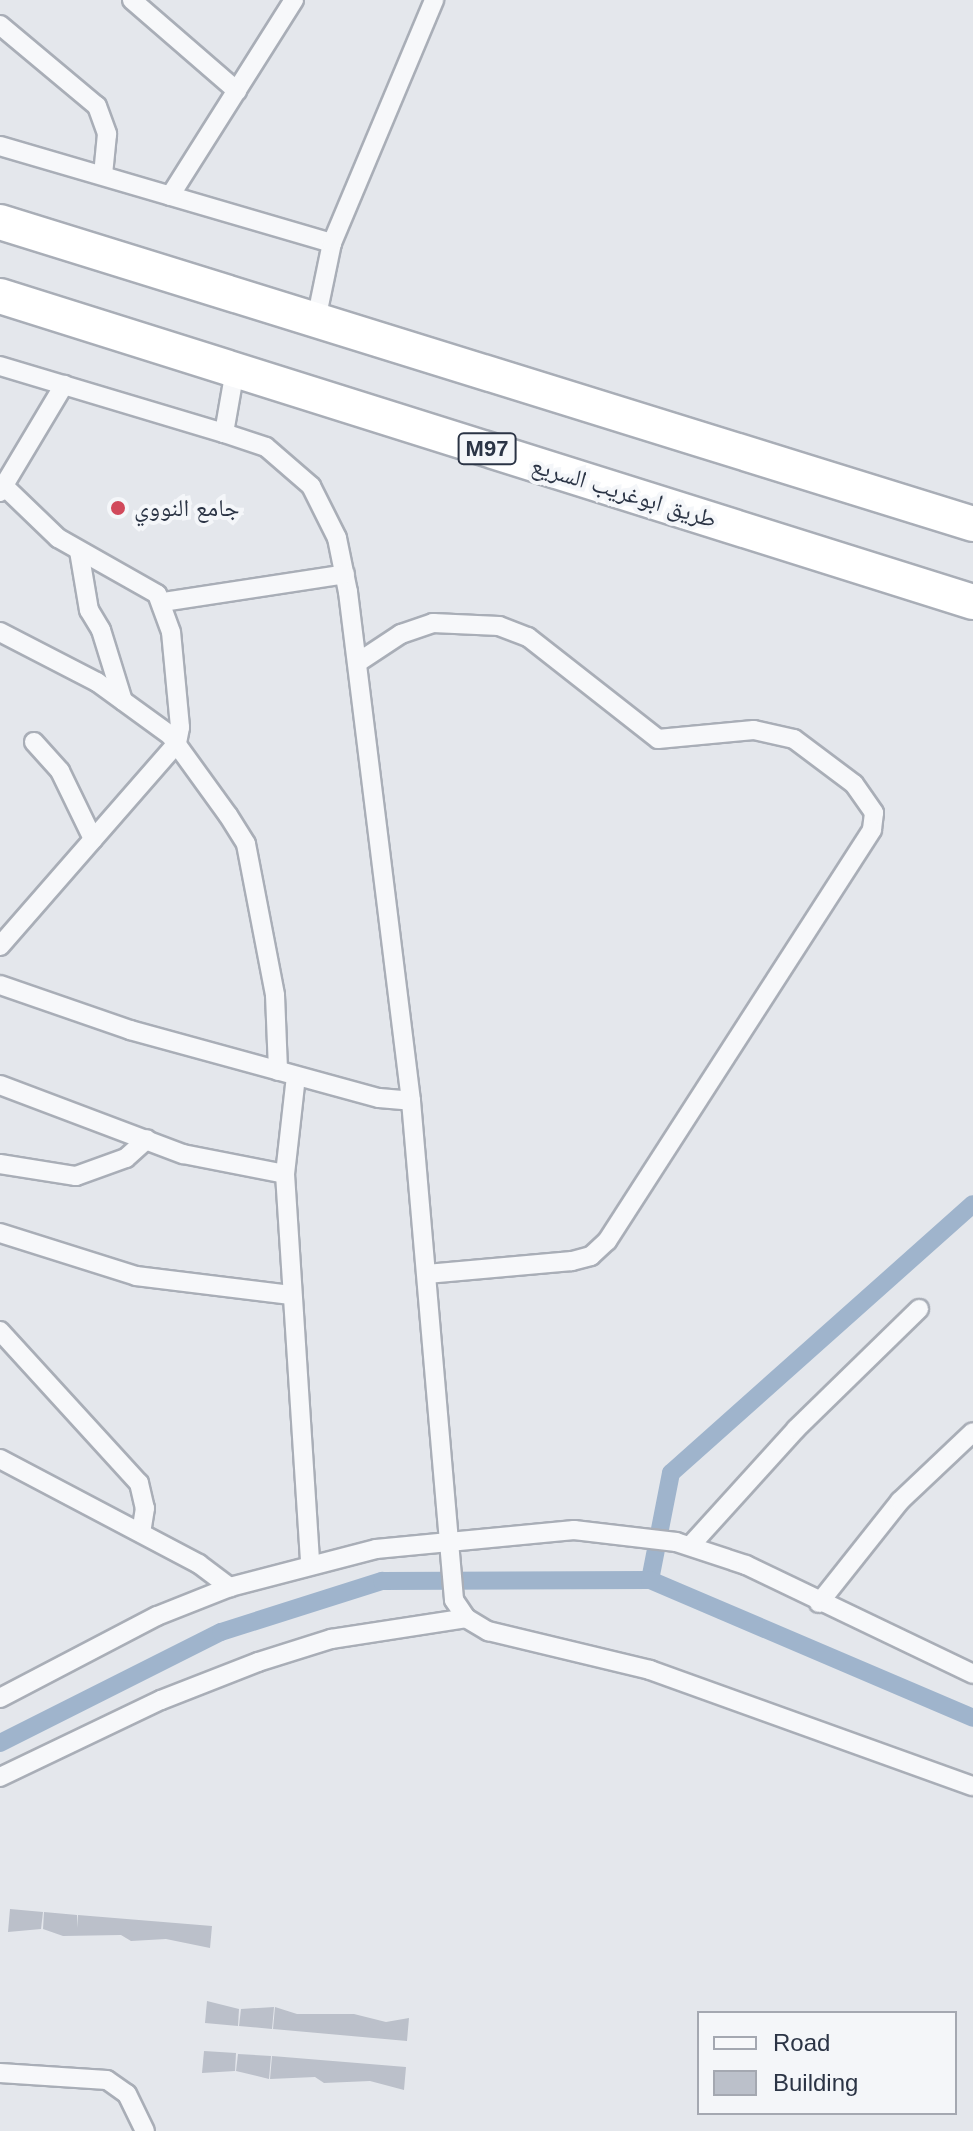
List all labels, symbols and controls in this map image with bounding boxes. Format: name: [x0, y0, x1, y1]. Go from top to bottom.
road number: M97: [457, 431, 517, 467]
street label: طريق ابوغريب السريع: [528, 450, 720, 534]
place label: جامع النووي: [134, 494, 239, 522]
marker: جامع النووي: [109, 499, 127, 517]
legend: [697, 2011, 957, 2115]
text: Road: [773, 2029, 830, 2056]
text: Building: [773, 2069, 858, 2096]

